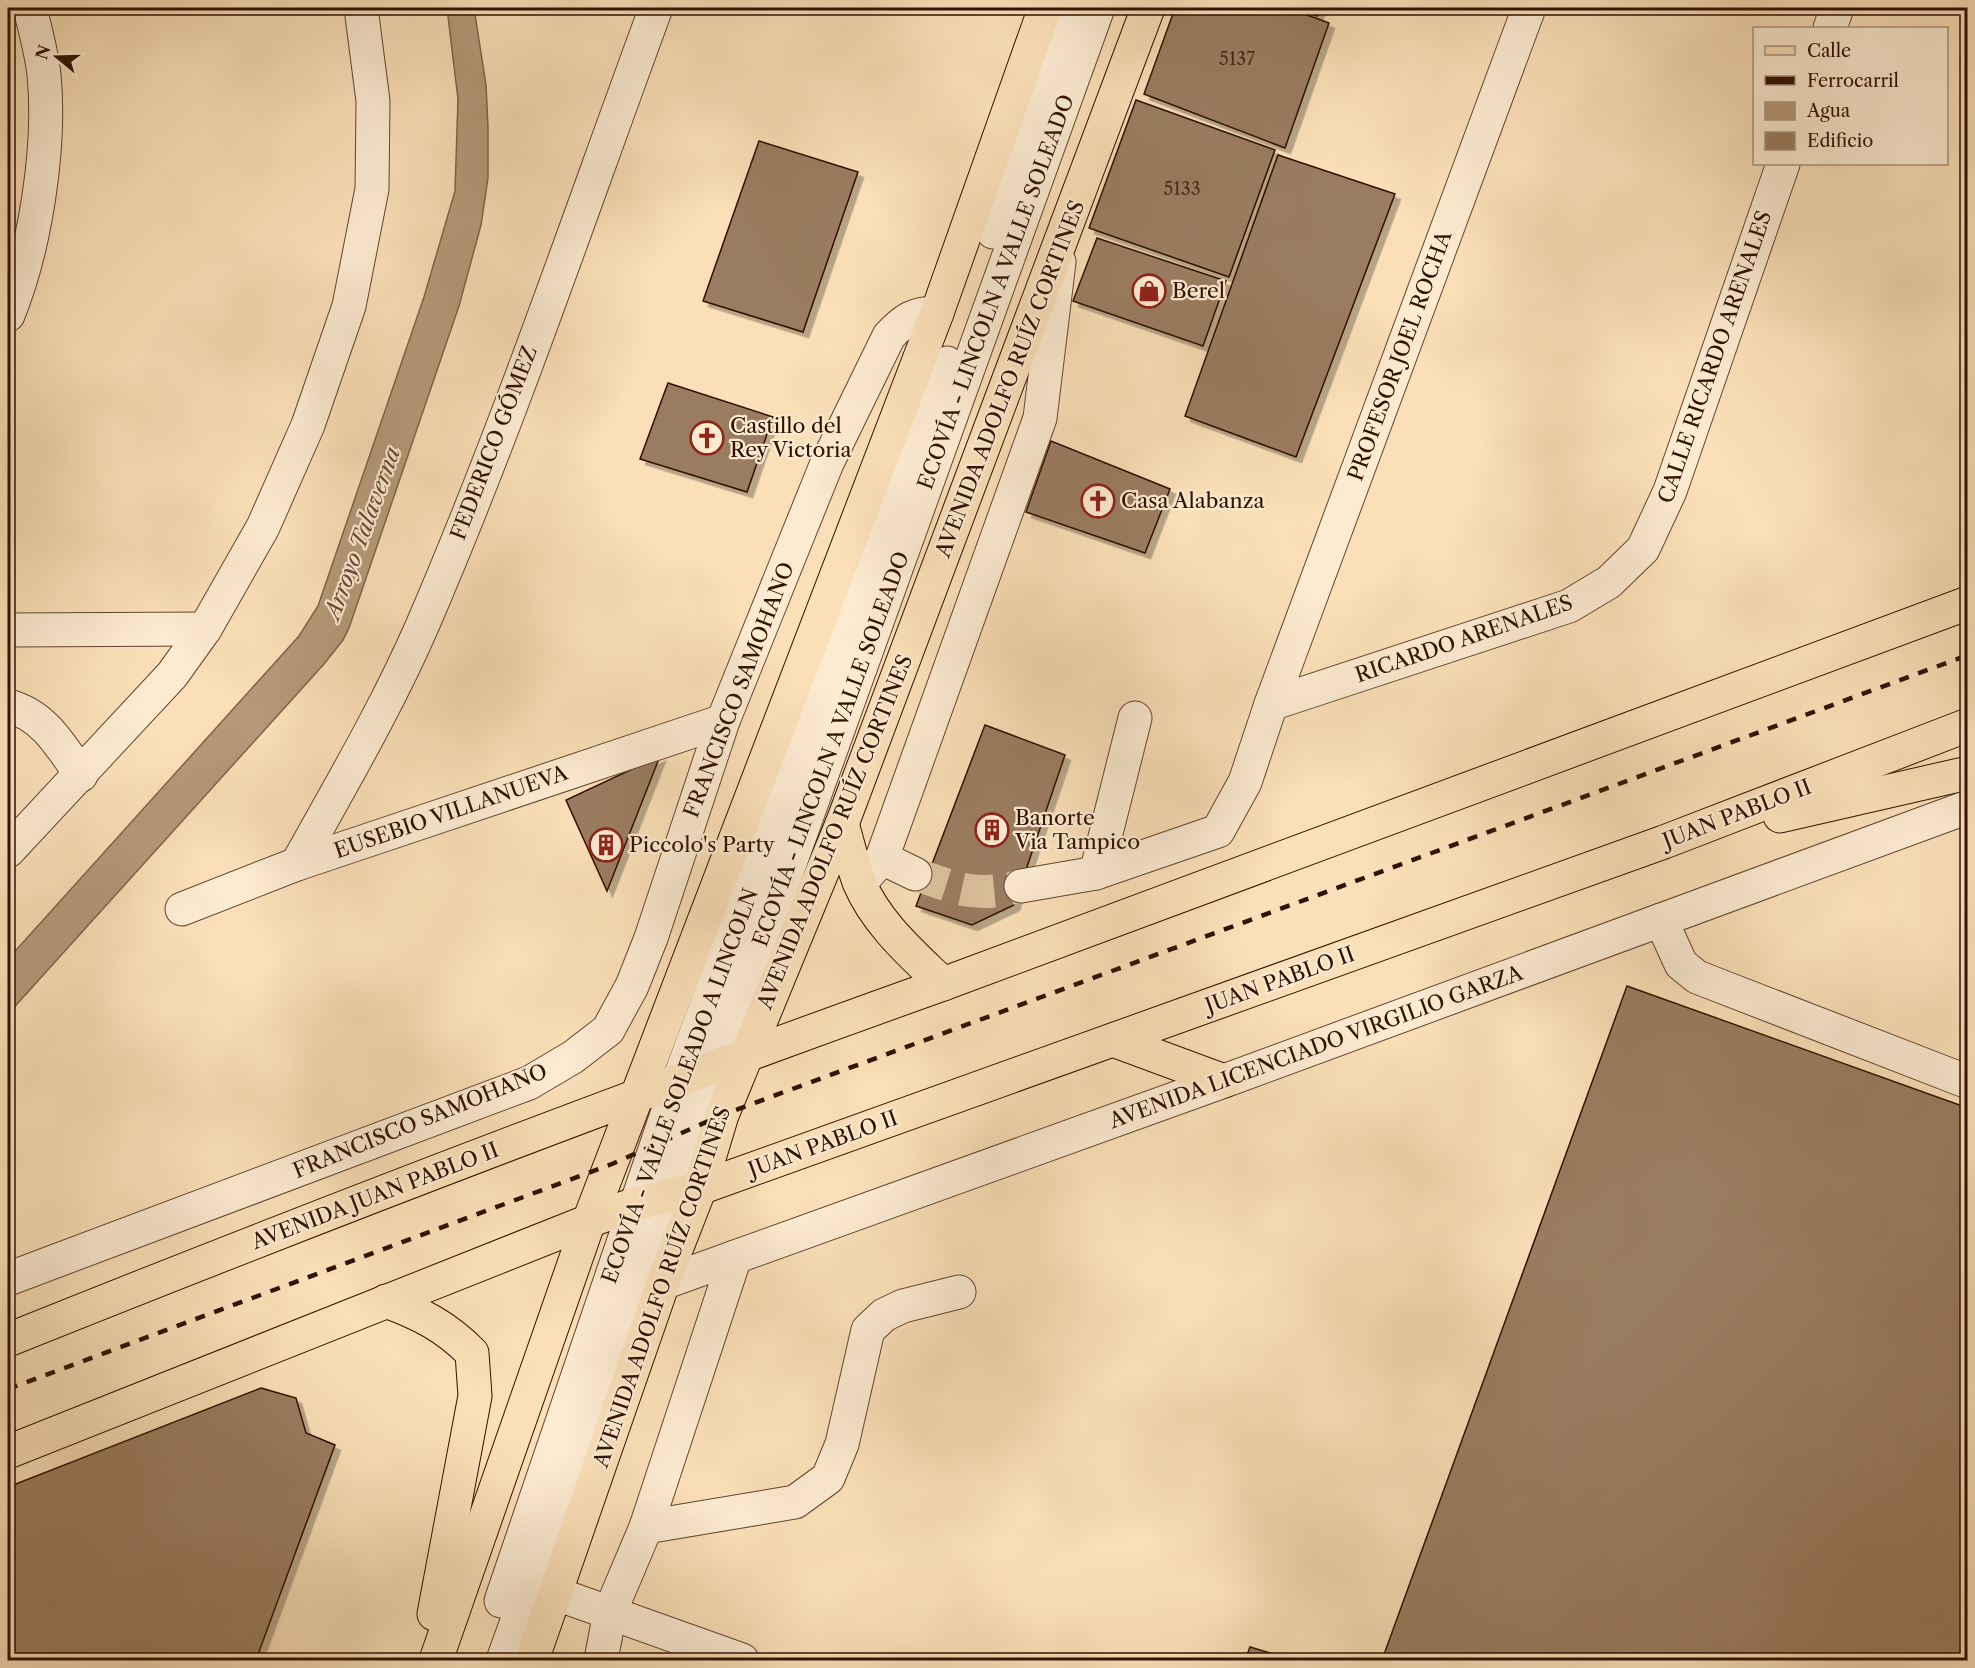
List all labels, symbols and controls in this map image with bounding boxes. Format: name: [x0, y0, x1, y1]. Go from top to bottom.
north arrow: [27, 27, 87, 87]
legend: [1753, 27, 1948, 165]
text: Calle: [1807, 40, 1851, 62]
text: N: [31, 42, 55, 62]
house number: 5137: [1219, 48, 1255, 70]
text: Ferrocarril: [1807, 70, 1899, 92]
street label: ECOVÍA - LINCOLN A VALLE SOLEADO: [912, 91, 1079, 493]
text: Agua: [1806, 100, 1851, 122]
text: Edificio: [1807, 130, 1873, 152]
house number: 5133: [1163, 178, 1201, 200]
street label: AVENIDA ADOLFO RUÍZ CORTINES: [929, 197, 1089, 562]
street label: CALLE RICARDO ARENALES: [1653, 207, 1776, 506]
street label: PROFESOR JOEL ROCHA: [1343, 227, 1457, 484]
shop icon: Berel: [1131, 273, 1167, 309]
place label: Berel: [1172, 278, 1225, 303]
street label: FEDERICO GÓMEZ: [445, 342, 542, 543]
place label: Castillo del Rey Victoria: [730, 413, 853, 462]
church icon: Castillo del Rey Victoria: [689, 420, 725, 456]
water label: Arroyo Talaverna: [318, 443, 406, 626]
church icon: Casa Alabanza: [1080, 483, 1116, 519]
place label: Casa Alabanza: [1121, 488, 1266, 513]
street label: ECOVÍA - LINCOLN A VALLE SOLEADO: [747, 548, 914, 950]
street label: FRANCISCO SAMOHANO: [678, 558, 799, 821]
street label: RICARDO ARENALES: [1352, 590, 1576, 688]
street label: AVENIDA ADOLFO RUÍZ CORTINES: [751, 651, 917, 1014]
street label: EUSEBIO VILLANUEVA: [331, 760, 571, 863]
street label: JUAN PABLO II: [1656, 774, 1815, 854]
place label: Banorte Via Tampico: [1014, 805, 1140, 854]
building icon: Banorte Via Tampico: [974, 812, 1010, 848]
building icon: Piccolo's Party: [588, 827, 624, 863]
place label: Piccolo's Party: [629, 832, 775, 857]
street label: ECOVÍA - VALLE SOLEADO A LINCOLN: [596, 885, 763, 1287]
street label: JUAN PABLO II: [1199, 941, 1358, 1019]
street label: AVENIDA LICENCIADO VIRGILIO GARZA: [1105, 960, 1527, 1134]
street label: FRANCISCO SAMOHANO: [289, 1058, 550, 1183]
street label: AVENIDA ADOLFO RUÍZ CORTINES: [587, 1103, 735, 1472]
street label: JUAN PABLO II: [742, 1105, 901, 1183]
street label: AVENIDA JUAN PABLO II: [247, 1137, 502, 1255]

